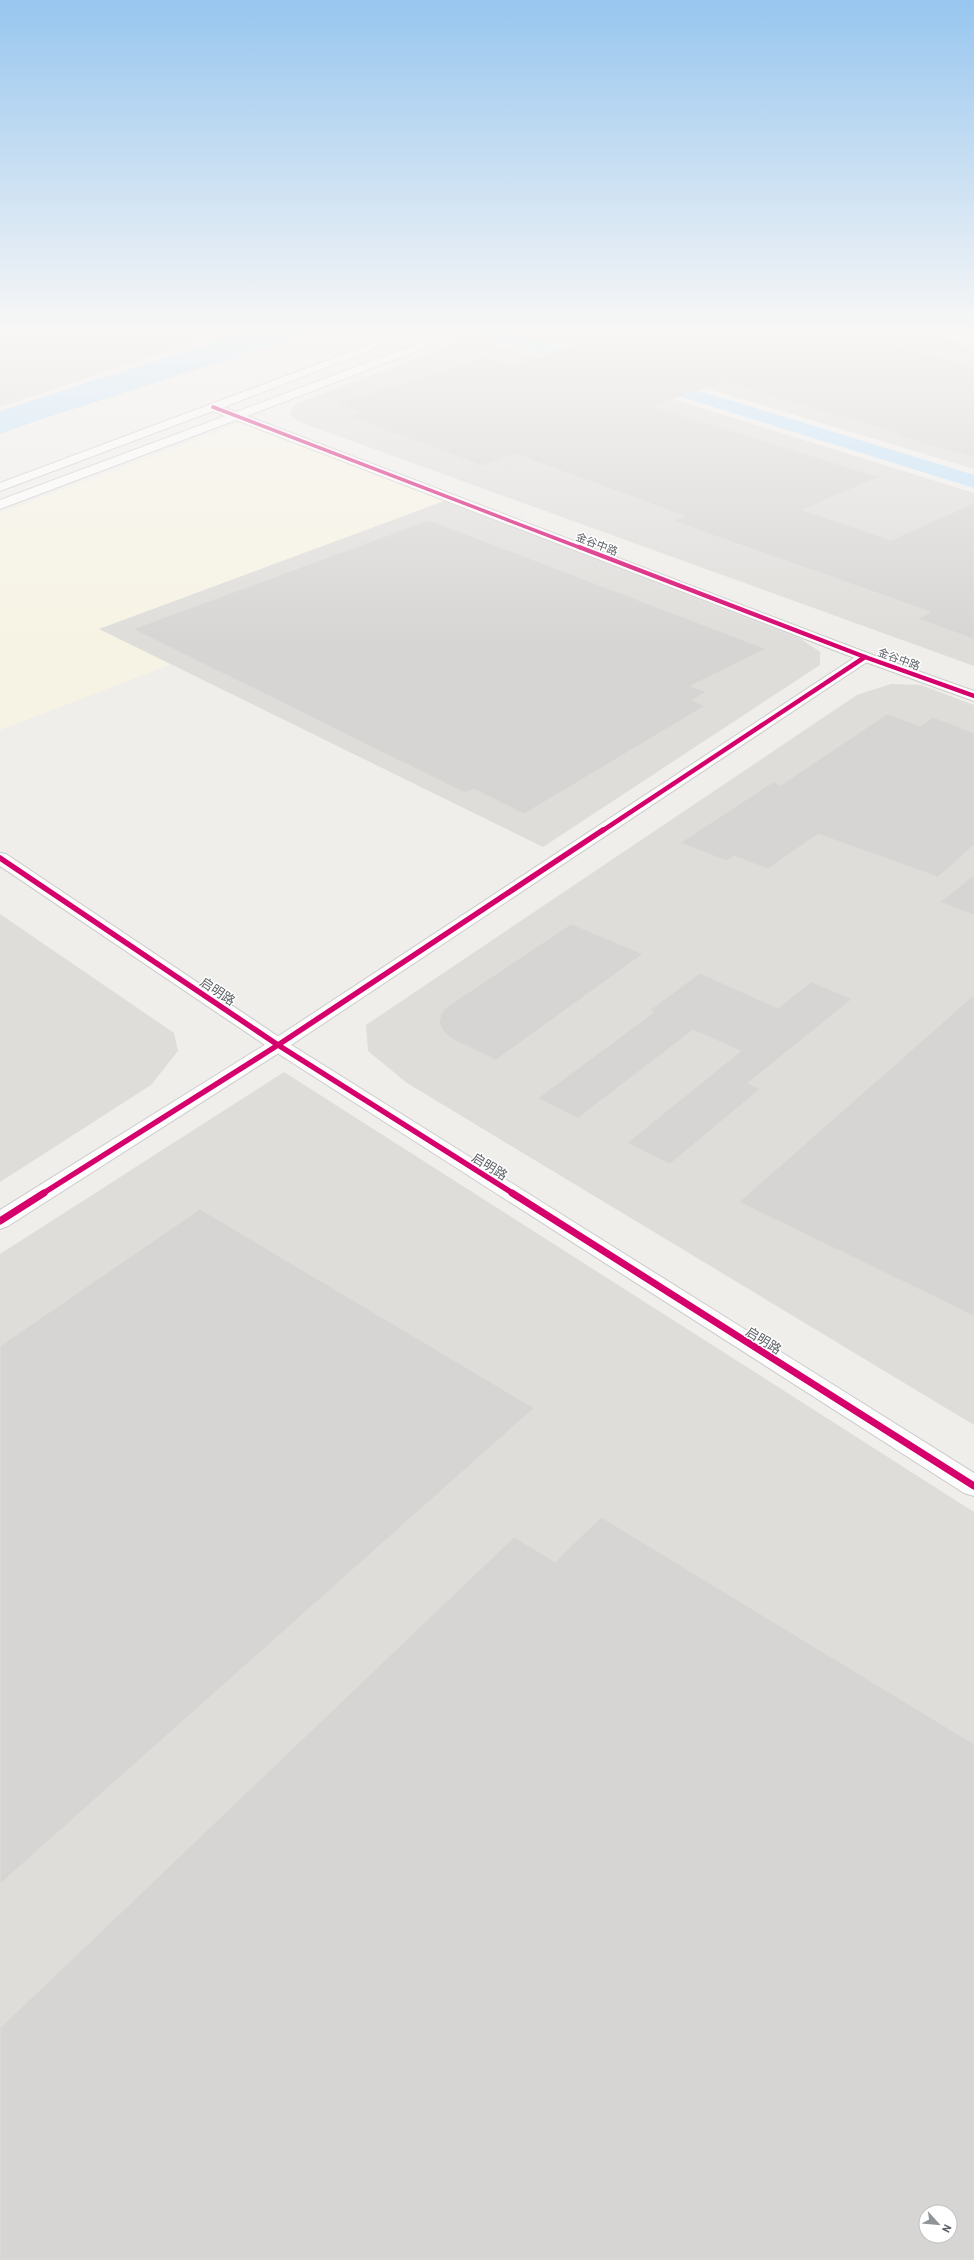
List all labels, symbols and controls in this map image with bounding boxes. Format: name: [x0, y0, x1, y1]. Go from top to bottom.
street label: 金谷中路: [574, 530, 620, 557]
street label: 金谷中路: [876, 645, 922, 672]
street label: 启明路: [197, 973, 239, 1009]
street label: 启明路: [469, 1149, 511, 1183]
street label: 启明路: [743, 1323, 785, 1357]
north arrow: [918, 2204, 958, 2244]
text: N: [940, 2223, 955, 2235]

